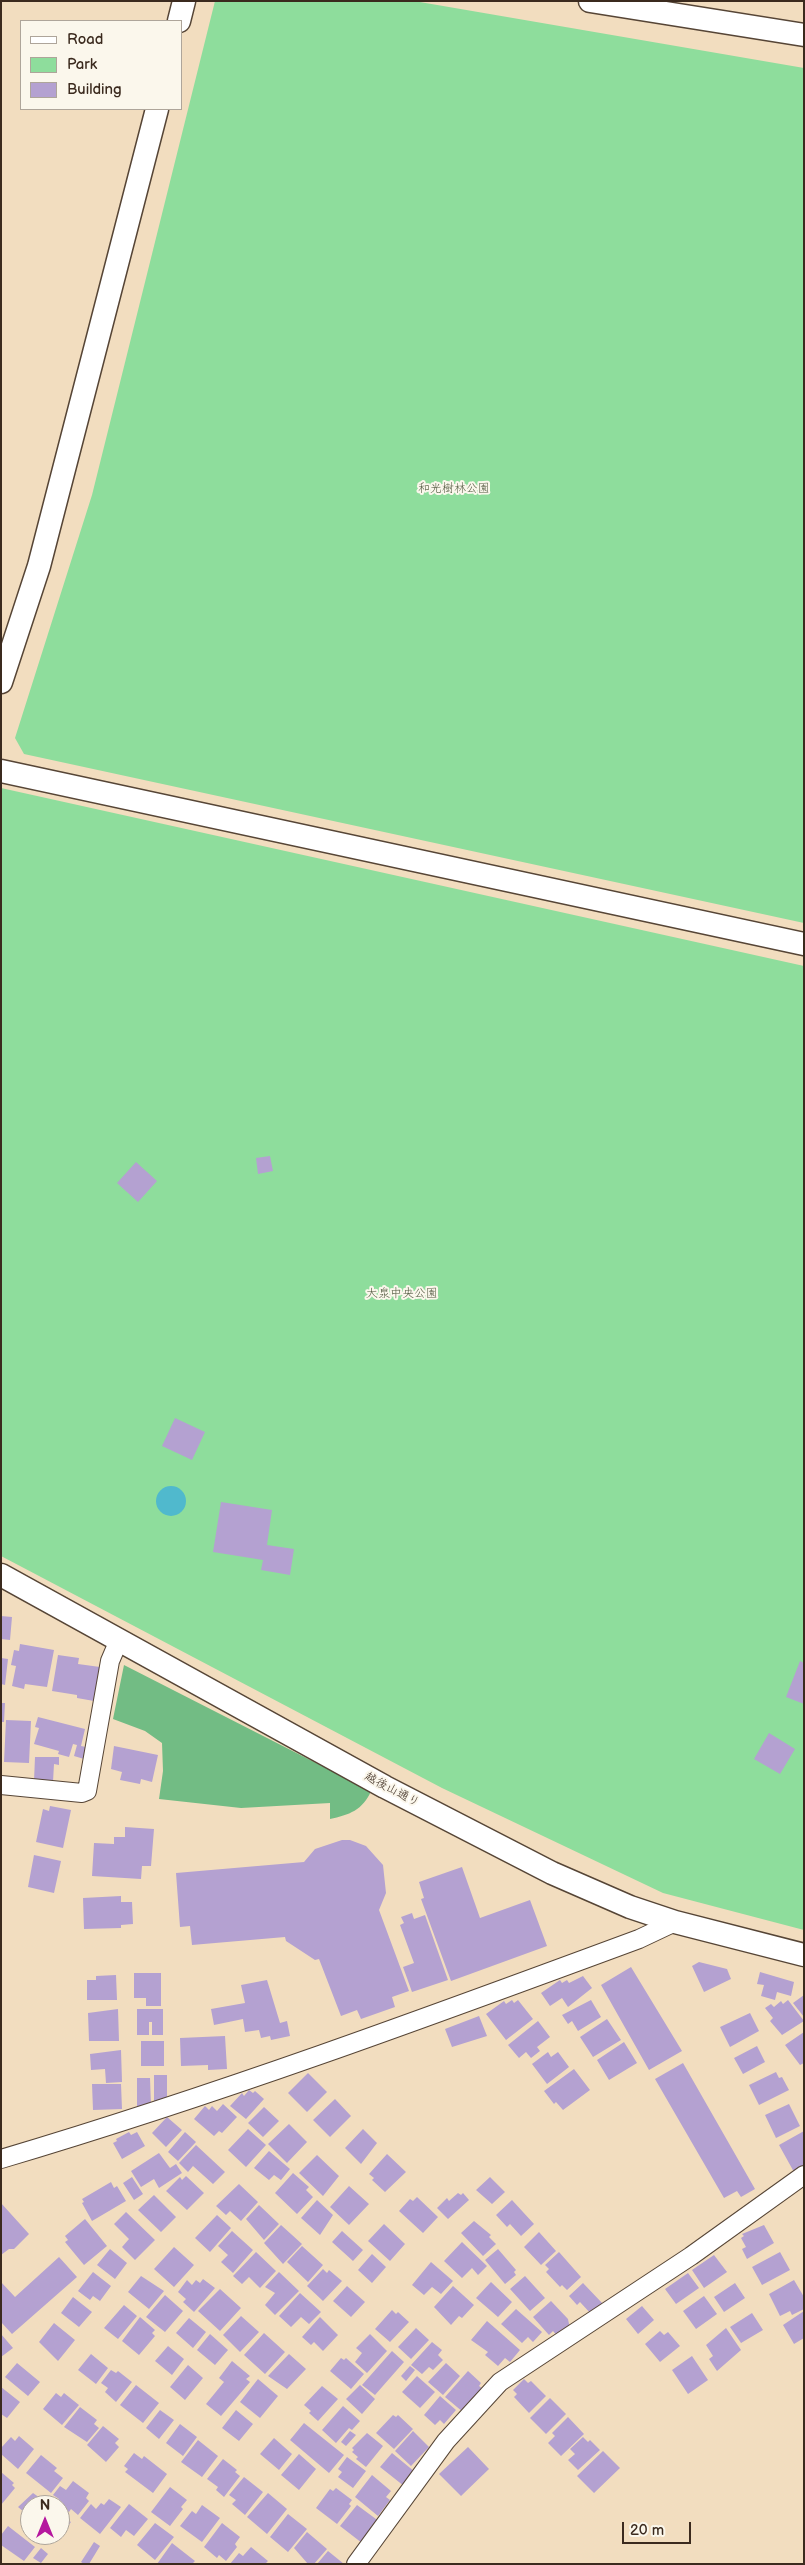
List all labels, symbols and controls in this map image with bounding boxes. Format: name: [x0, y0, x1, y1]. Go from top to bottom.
legend: [20, 20, 182, 110]
text: Road: [67, 30, 103, 49]
text: Park: [67, 55, 97, 74]
text: Building: [67, 80, 122, 99]
park label: 和光樹林公園: [418, 482, 490, 496]
park label: 大泉中央公園: [366, 1287, 438, 1301]
street label: 越後山通り: [362, 1770, 422, 1810]
north arrow: [20, 2495, 70, 2545]
text: N: [40, 2497, 50, 2514]
scale bar: [625, 2512, 694, 2544]
text: 20 m: [630, 2521, 664, 2540]

